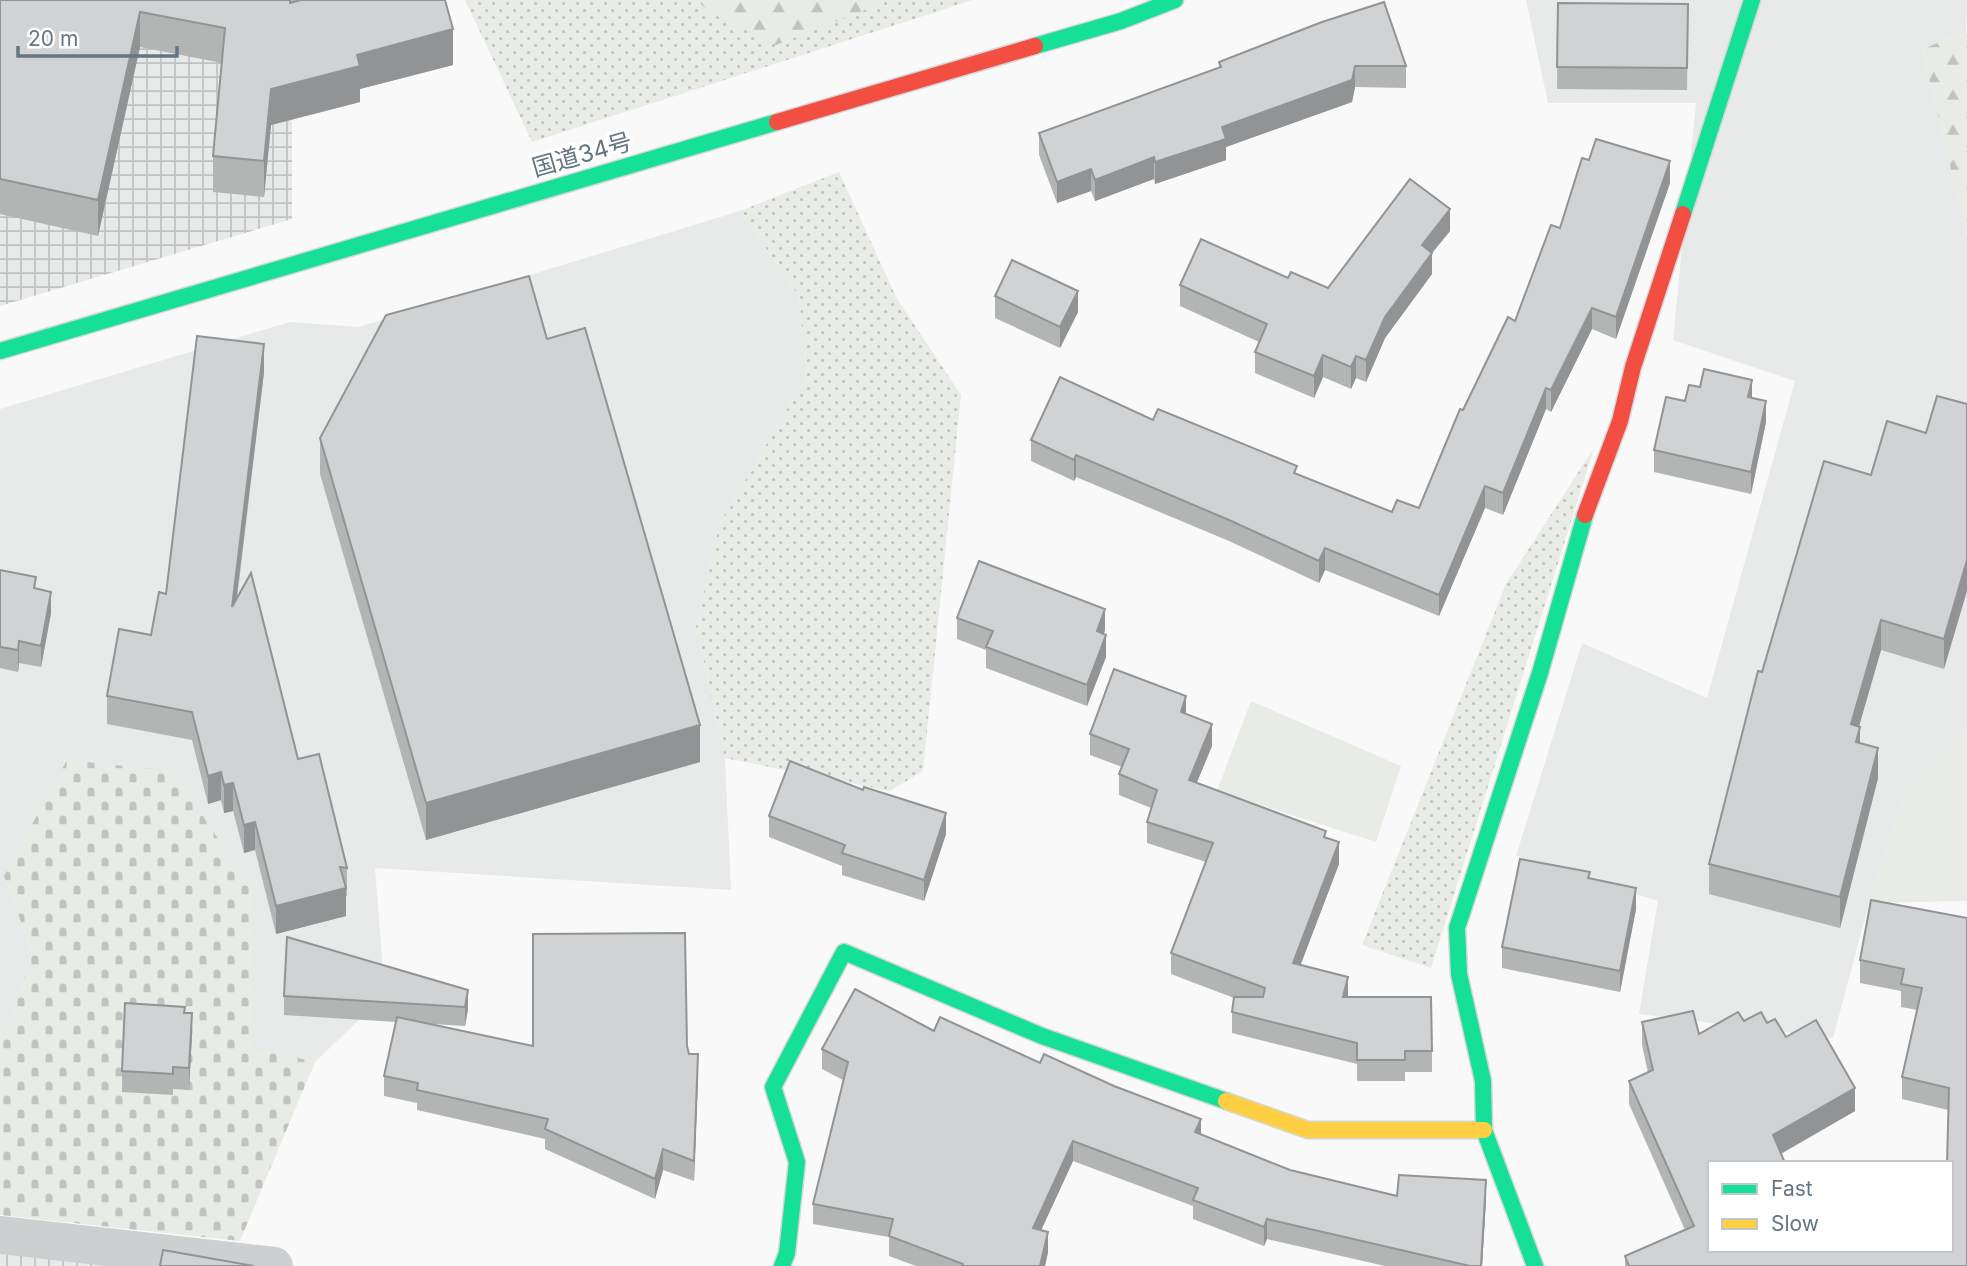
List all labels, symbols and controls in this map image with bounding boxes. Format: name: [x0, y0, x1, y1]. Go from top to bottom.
scale bar: [18, 14, 177, 58]
text: 20 m: [28, 26, 78, 51]
street label: 国道34号: [529, 126, 635, 183]
legend: [1708, 1161, 1953, 1252]
text: Fast: [1771, 1176, 1813, 1201]
text: Slow: [1771, 1211, 1819, 1236]

